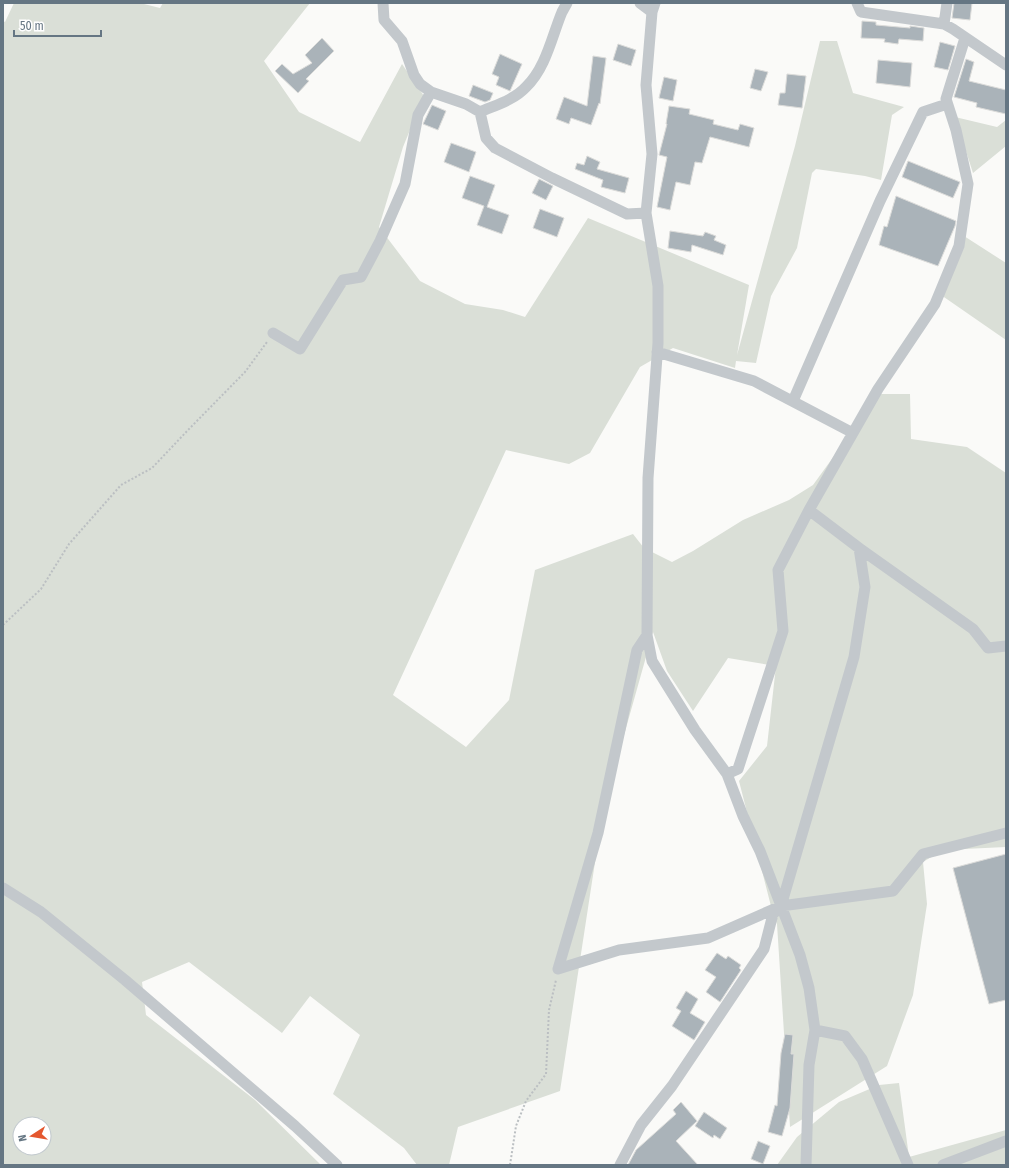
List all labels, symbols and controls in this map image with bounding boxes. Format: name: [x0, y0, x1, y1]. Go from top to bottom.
scale bar: [14, 12, 101, 38]
text: 50 m: [20, 19, 44, 33]
north arrow: [12, 1116, 52, 1156]
text: N: [16, 1133, 30, 1143]

